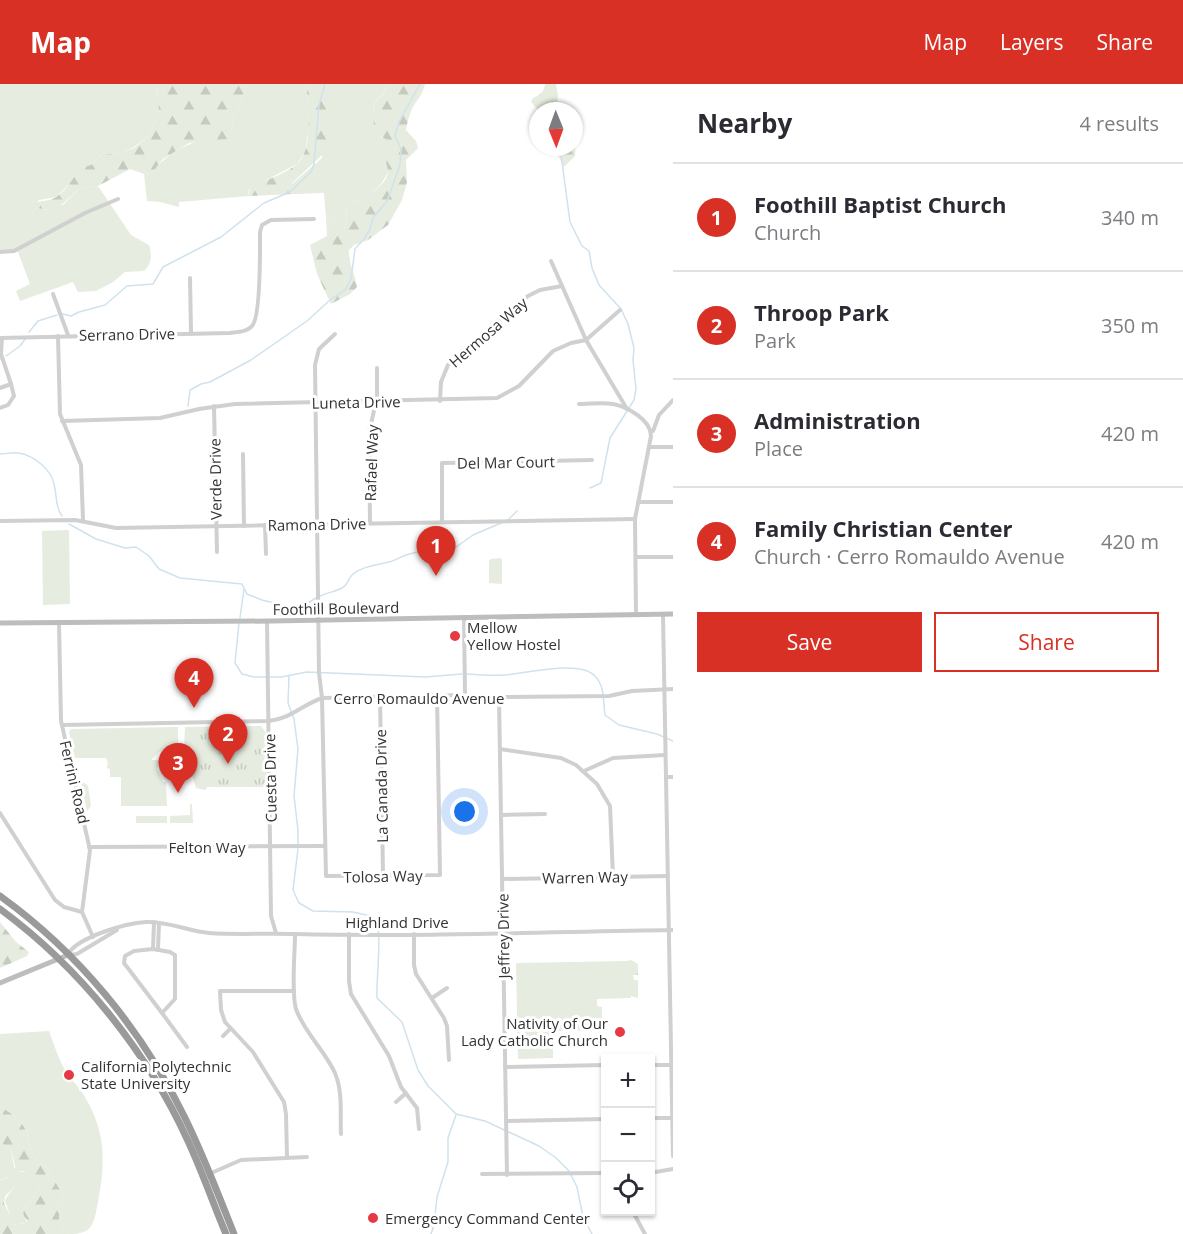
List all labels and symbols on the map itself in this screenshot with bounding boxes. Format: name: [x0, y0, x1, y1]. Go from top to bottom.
north arrow: [529, 102, 583, 156]
street label: Hermosa Way: [445, 292, 532, 372]
street label: Serrano Drive: [79, 323, 175, 345]
street label: Luneta Drive: [311, 391, 401, 413]
street label: Rafael Way: [360, 424, 382, 502]
street label: Verde Drive: [204, 438, 226, 520]
street label: Del Mar Court: [457, 451, 555, 473]
street label: Ramona Drive: [268, 513, 366, 535]
pin: 1: [416, 526, 456, 576]
street label: Foothill Boulevard: [272, 597, 400, 619]
place label: Mellow Yellow Hostel: [467, 617, 561, 654]
marker: Mellow Yellow Hostel: [448, 629, 462, 643]
pin: 4: [174, 658, 214, 708]
street label: Cerro Romauldo Avenue: [334, 688, 504, 708]
pin: 2: [208, 714, 248, 764]
street label: La Canada Drive: [370, 729, 392, 843]
street label: Cuesta Drive: [259, 734, 281, 822]
street label: Ferrini Road: [56, 738, 94, 826]
pin: 3: [158, 744, 198, 793]
your location: [450, 797, 479, 826]
street label: Felton Way: [168, 837, 246, 857]
street label: Tolosa Way: [343, 865, 423, 887]
street label: Warren Way: [542, 866, 628, 888]
street label: Jeffrey Drive: [492, 893, 514, 981]
street label: Highland Drive: [345, 912, 449, 932]
place label: Nativity of Our Lady Catholic Church: [461, 1013, 608, 1050]
marker: Nativity of Our Lady Catholic Church: [613, 1025, 627, 1039]
place label: California Polytechnic State University: [81, 1056, 231, 1093]
marker: California Polytechnic State University: [62, 1068, 76, 1082]
place label: Emergency Command Center: [385, 1208, 590, 1228]
marker: Emergency Command Center: [366, 1211, 380, 1225]

